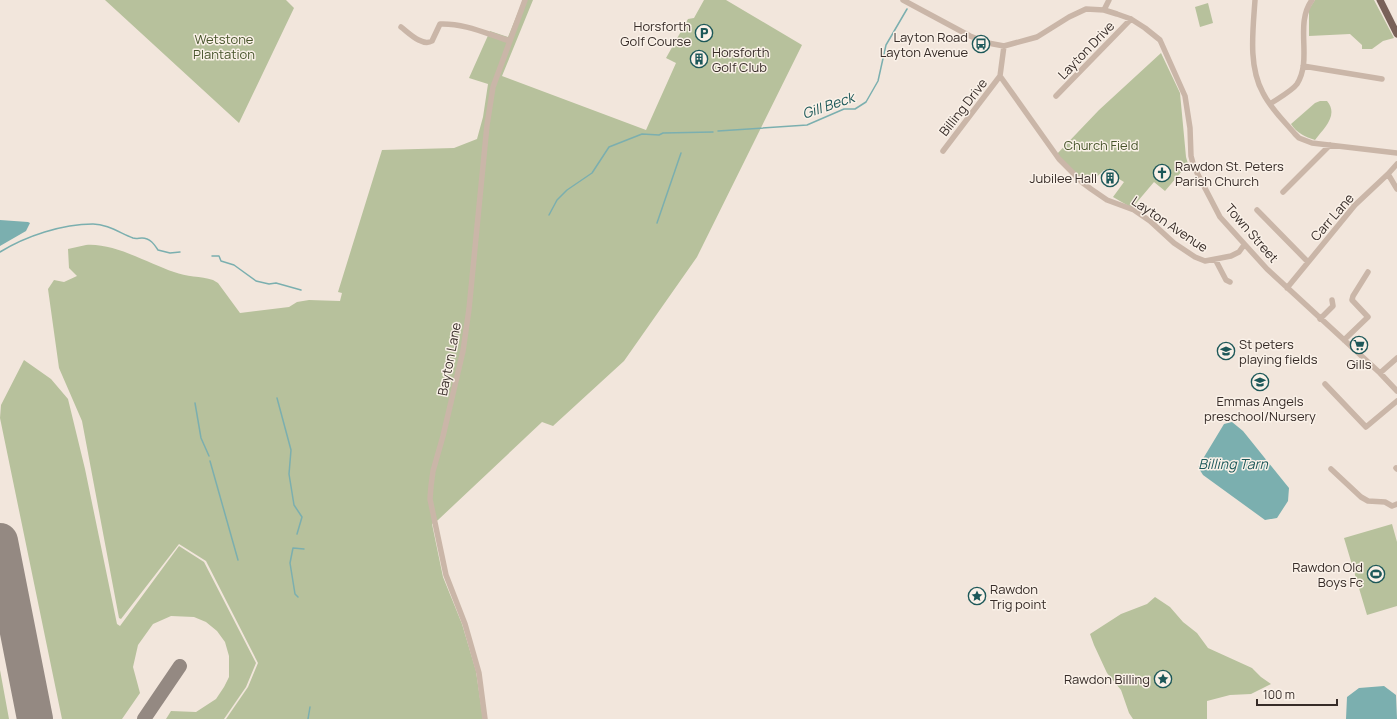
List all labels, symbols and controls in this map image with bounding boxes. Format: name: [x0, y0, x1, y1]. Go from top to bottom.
place label: Horsforth Golf Course: [620, 17, 691, 50]
street label: Layton Drive: [1054, 17, 1119, 83]
parking icon: Horsforth Golf Course: [694, 23, 714, 43]
place label: Layton Road Layton Avenue: [880, 28, 968, 61]
park label: Wetstone Plantation: [193, 30, 255, 63]
bus stop icon: Layton Road Layton Avenue: [971, 34, 991, 54]
place label: Horsforth Golf Club: [712, 43, 770, 76]
building icon: Horsforth Golf Club: [689, 49, 709, 69]
street label: Billing Drive: [935, 74, 991, 140]
water label: Gill Beck: [799, 87, 859, 123]
park label: Church Field: [1064, 136, 1138, 154]
place label: Rawdon St. Peters Parish Church: [1175, 157, 1284, 190]
church icon: Rawdon St. Peters Parish Church: [1152, 163, 1172, 183]
building icon: Jubilee Hall: [1100, 168, 1120, 188]
place label: Jubilee Hall: [1029, 169, 1097, 187]
street label: Carr Lane: [1306, 189, 1358, 245]
street label: Layton Avenue: [1128, 192, 1212, 256]
street label: Town Street: [1221, 200, 1283, 266]
street label: Bayton Lane: [433, 320, 465, 397]
place label: St peters playing fields: [1239, 335, 1318, 368]
supermarket icon: Gills: [1349, 335, 1369, 355]
school or university icon: St peters playing fields: [1216, 341, 1236, 361]
place label: Gills: [1346, 355, 1372, 373]
school or university icon: Emmas Angels preschool/Nursery: [1250, 372, 1270, 392]
place label: Emmas Angels preschool/Nursery: [1204, 392, 1316, 425]
water label: Billing Tarn: [1198, 454, 1268, 473]
place label: Rawdon Old Boys Fc: [1292, 558, 1363, 591]
sports icon: Rawdon Old Boys Fc: [1366, 564, 1386, 584]
place label: Rawdon Trig point: [990, 580, 1046, 613]
place icon: Rawdon Trig point: [967, 586, 987, 606]
place icon: Rawdon Billing: [1153, 669, 1173, 689]
place label: Rawdon Billing: [1064, 670, 1150, 688]
scale bar: [1257, 681, 1337, 707]
text: 100 m: [1263, 686, 1295, 703]

